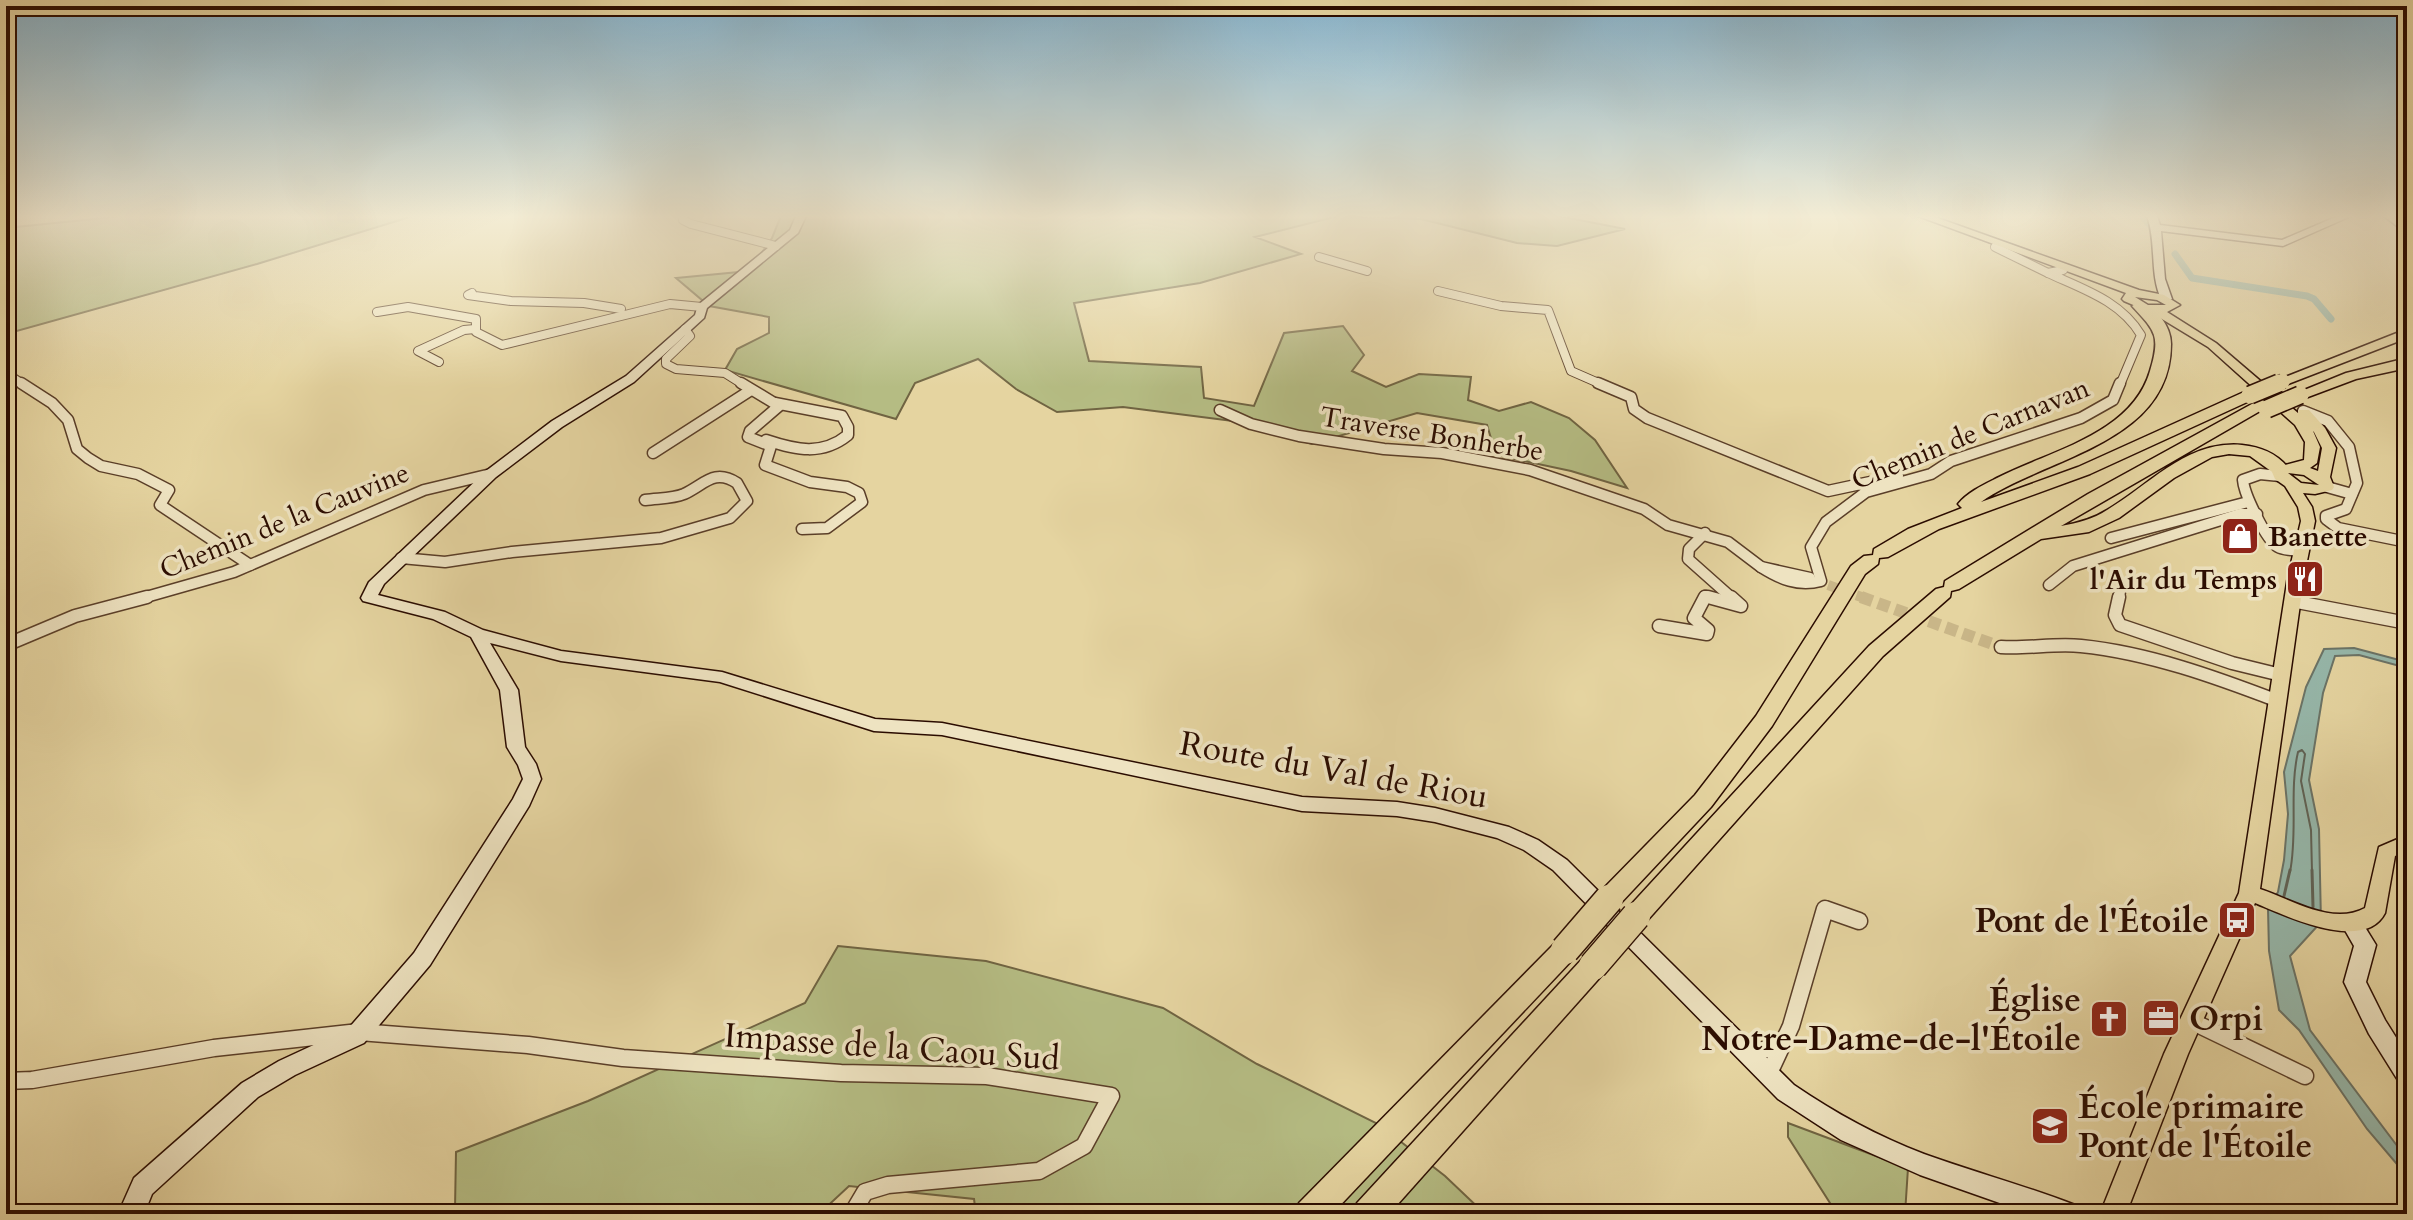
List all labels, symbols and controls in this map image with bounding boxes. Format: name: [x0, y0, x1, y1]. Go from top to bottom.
street label: Chemin de Carnavan: [1846, 369, 2095, 499]
street label: Traverse Bonherbe: [1317, 398, 1546, 470]
street label: Chemin de la Cauvine: [154, 454, 415, 588]
shop icon: Banette: [2219, 515, 2261, 557]
place label: Banette: [2268, 518, 2368, 556]
restaurant icon: l'Air du Temps: [2284, 558, 2326, 600]
place label: l'Air du Temps: [2090, 561, 2277, 599]
street label: Route du Val de Riou: [1176, 720, 1491, 820]
place label: Pont de l'Étoile: [1975, 898, 2209, 944]
bus stop icon: Pont de l'Étoile: [2216, 899, 2258, 941]
place label: Église Notre-Dame-de-l'Étoile: [1701, 977, 2081, 1062]
place label: Orpi: [2189, 996, 2263, 1042]
office icon: Orpi: [2140, 997, 2182, 1039]
church icon: Église Notre-Dame-de-l'Étoile: [2088, 998, 2130, 1040]
street label: Impasse de la Caou Sud: [723, 1012, 1061, 1082]
place label: École primaire Pont de l'Étoile: [2078, 1084, 2312, 1169]
school or university icon: École primaire Pont de l'Étoile: [2029, 1105, 2071, 1147]

